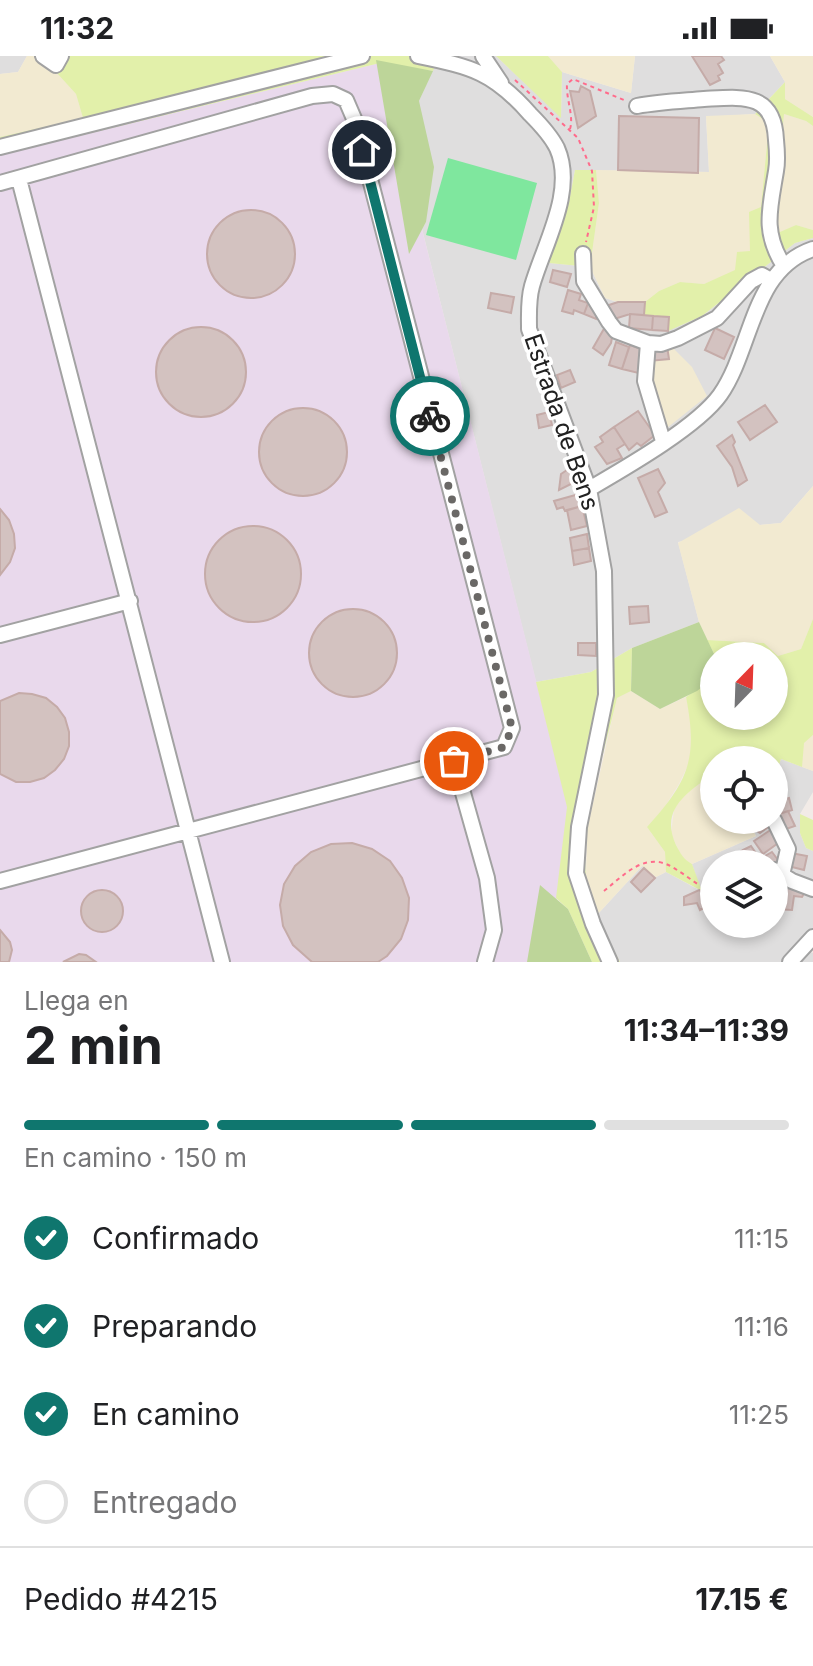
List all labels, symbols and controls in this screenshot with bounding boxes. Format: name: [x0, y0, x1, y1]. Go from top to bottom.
text: 11:32: [40, 10, 114, 46]
pin: [328, 116, 396, 184]
icon: home: [340, 128, 384, 172]
street label: Estrada de Bens: [518, 330, 606, 514]
courier: [390, 376, 470, 456]
icon: bike: [408, 394, 452, 438]
north arrow: [700, 642, 788, 730]
map controls: [700, 642, 788, 938]
pin: [420, 727, 488, 795]
icon: bag: [432, 739, 476, 783]
button: locate: [700, 746, 788, 834]
button: layers: [700, 850, 788, 938]
text: Llega en: [24, 985, 129, 1016]
text: 11:34–11:39: [624, 1012, 789, 1048]
text: 2 min: [24, 1014, 163, 1077]
text: En camino · 150 m: [24, 1142, 247, 1173]
icon: check: [24, 1216, 68, 1260]
text: Confirmado: [92, 1220, 259, 1256]
text: 11:15: [734, 1223, 789, 1254]
icon: check: [24, 1304, 68, 1348]
text: Preparando: [92, 1308, 257, 1344]
text: 11:16: [734, 1311, 789, 1342]
icon: check: [24, 1392, 68, 1436]
text: En camino: [92, 1396, 240, 1432]
text: 11:25: [729, 1399, 789, 1430]
text: Entregado: [92, 1484, 237, 1520]
text: Pedido #4215: [24, 1581, 218, 1617]
text: 17.15 €: [695, 1581, 789, 1617]

